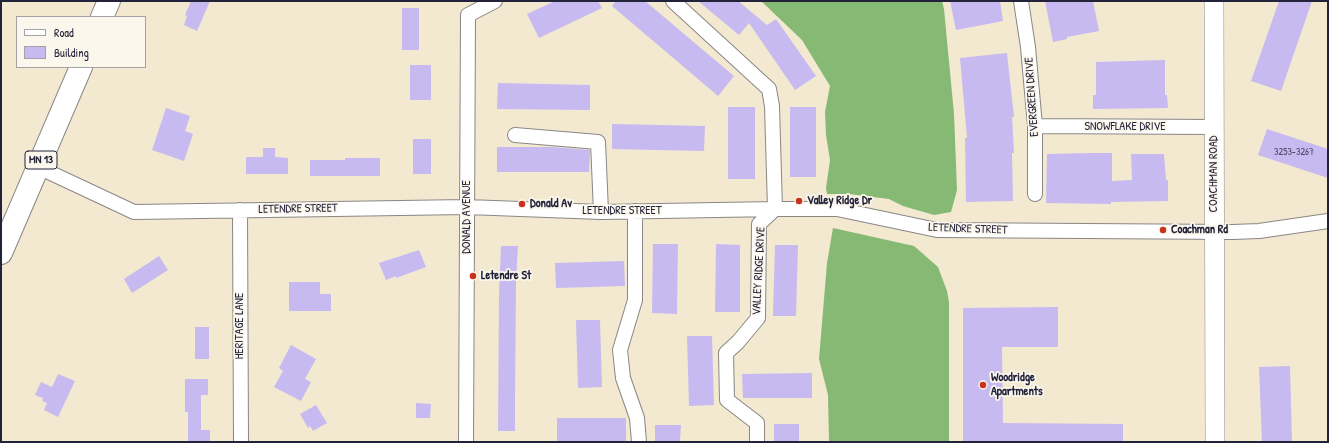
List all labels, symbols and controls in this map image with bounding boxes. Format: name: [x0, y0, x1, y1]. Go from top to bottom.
legend: [16, 16, 146, 68]
text: Road: [54, 24, 74, 41]
text: Building: [54, 44, 89, 61]
street label: EVERGREEN DRIVE: [1022, 57, 1042, 137]
street label: SNOWFLAKE DRIVE: [1084, 120, 1166, 134]
street label: COACHMAN ROAD: [1207, 135, 1221, 213]
house number: 3253-3267: [1274, 146, 1314, 158]
road number: MN 13: [25, 151, 57, 169]
street label: DONALD AVENUE: [460, 180, 474, 254]
place label: Valley Ridge Dr: [807, 194, 872, 208]
marker: Valley Ridge Dr: [794, 196, 804, 206]
place label: Donald Av: [530, 197, 572, 211]
marker: Donald Av: [517, 199, 527, 209]
street label: LETENDRE STREET: [258, 201, 338, 217]
street label: LETENDRE STREET: [582, 204, 662, 218]
street label: LETENDRE STREET: [928, 220, 1008, 238]
place label: Coachman Rd: [1171, 223, 1228, 237]
marker: Coachman Rd: [1158, 225, 1168, 235]
street label: VALLEY RIDGE DRIVE: [749, 226, 769, 316]
place label: Letendre St: [481, 269, 531, 283]
marker: Letendre St: [468, 271, 478, 281]
street label: HERITAGE LANE: [233, 293, 247, 359]
place label: Woodridge Apartments: [991, 371, 1043, 399]
marker: Woodridge Apartments: [978, 380, 988, 390]

